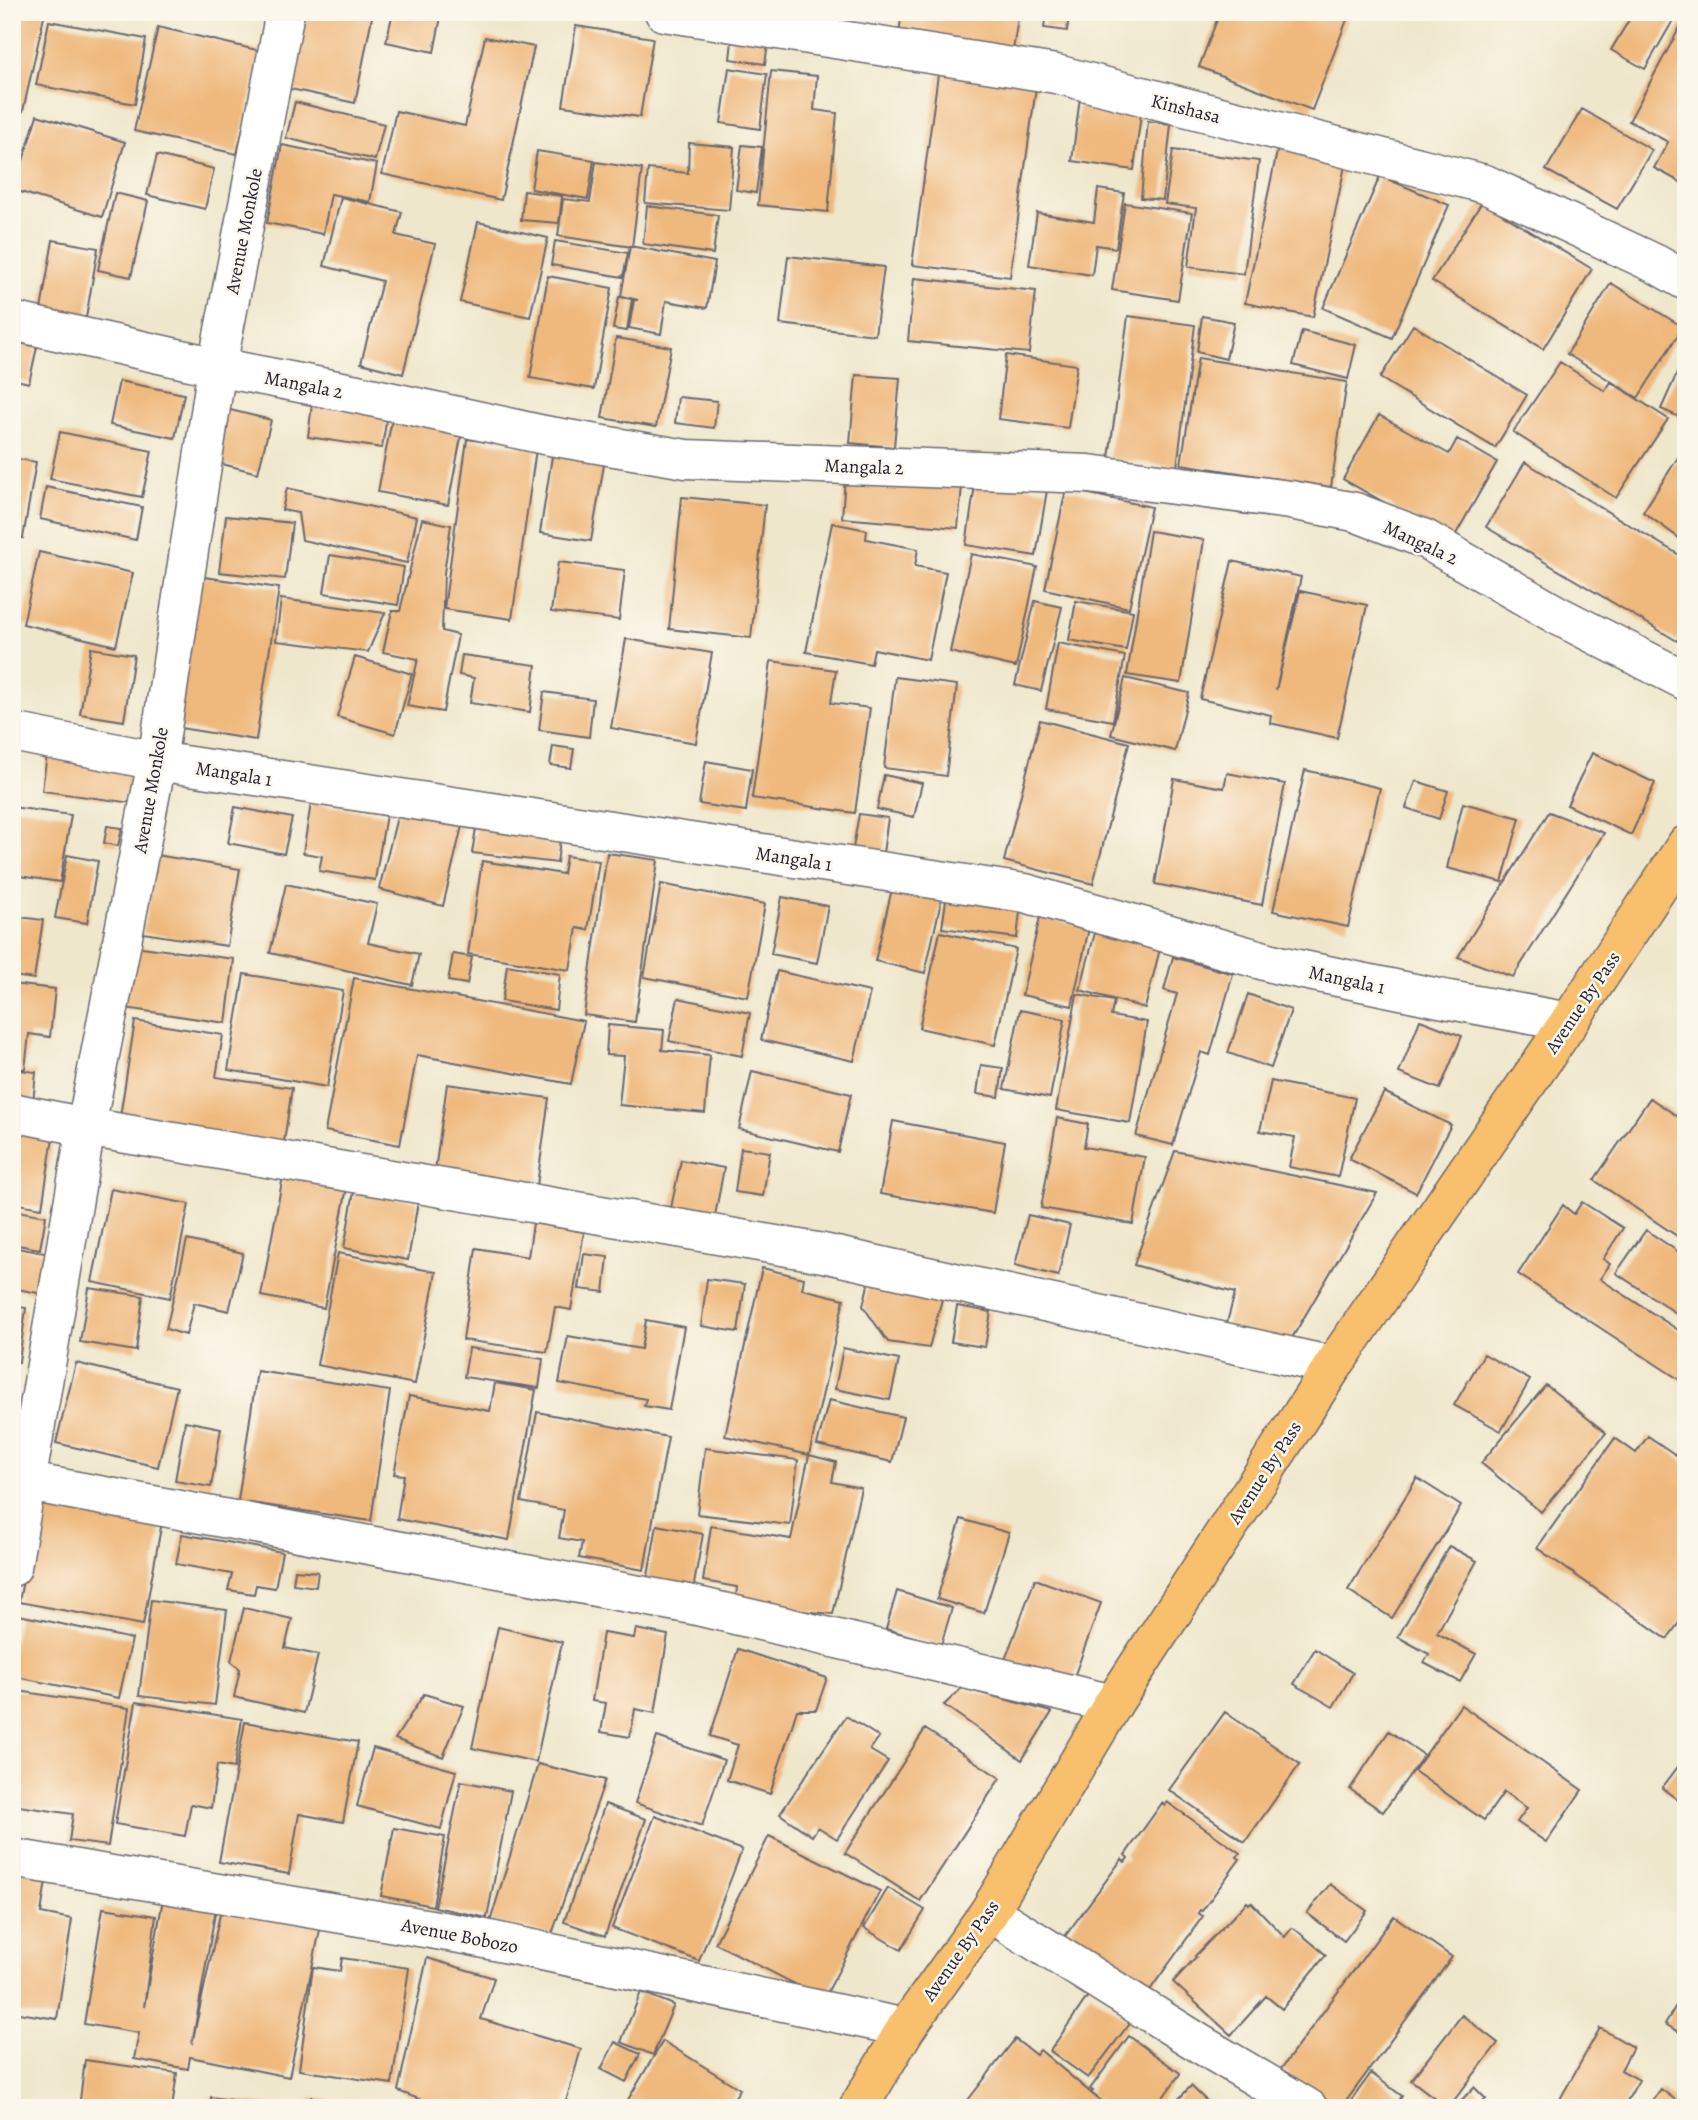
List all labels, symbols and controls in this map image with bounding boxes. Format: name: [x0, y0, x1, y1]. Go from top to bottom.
street label: Kinshasa: [1148, 88, 1223, 130]
street label: Avenue Monkole: [219, 166, 269, 297]
street label: Mangala 2: [262, 365, 345, 405]
street label: Mangala 2: [824, 453, 904, 481]
street label: Mangala 2: [1379, 514, 1462, 572]
street label: Avenue Monkole: [127, 725, 175, 856]
street label: Mangala 1: [194, 755, 274, 793]
street label: Mangala 1: [754, 840, 834, 878]
street label: Avenue By Pass: [1539, 946, 1627, 1060]
street label: Mangala 1: [1306, 959, 1388, 1001]
street label: Avenue By Pass: [1221, 1416, 1308, 1530]
street label: Avenue By Pass: [916, 1895, 1005, 2007]
street label: Avenue Bobozo: [398, 1912, 520, 1960]

